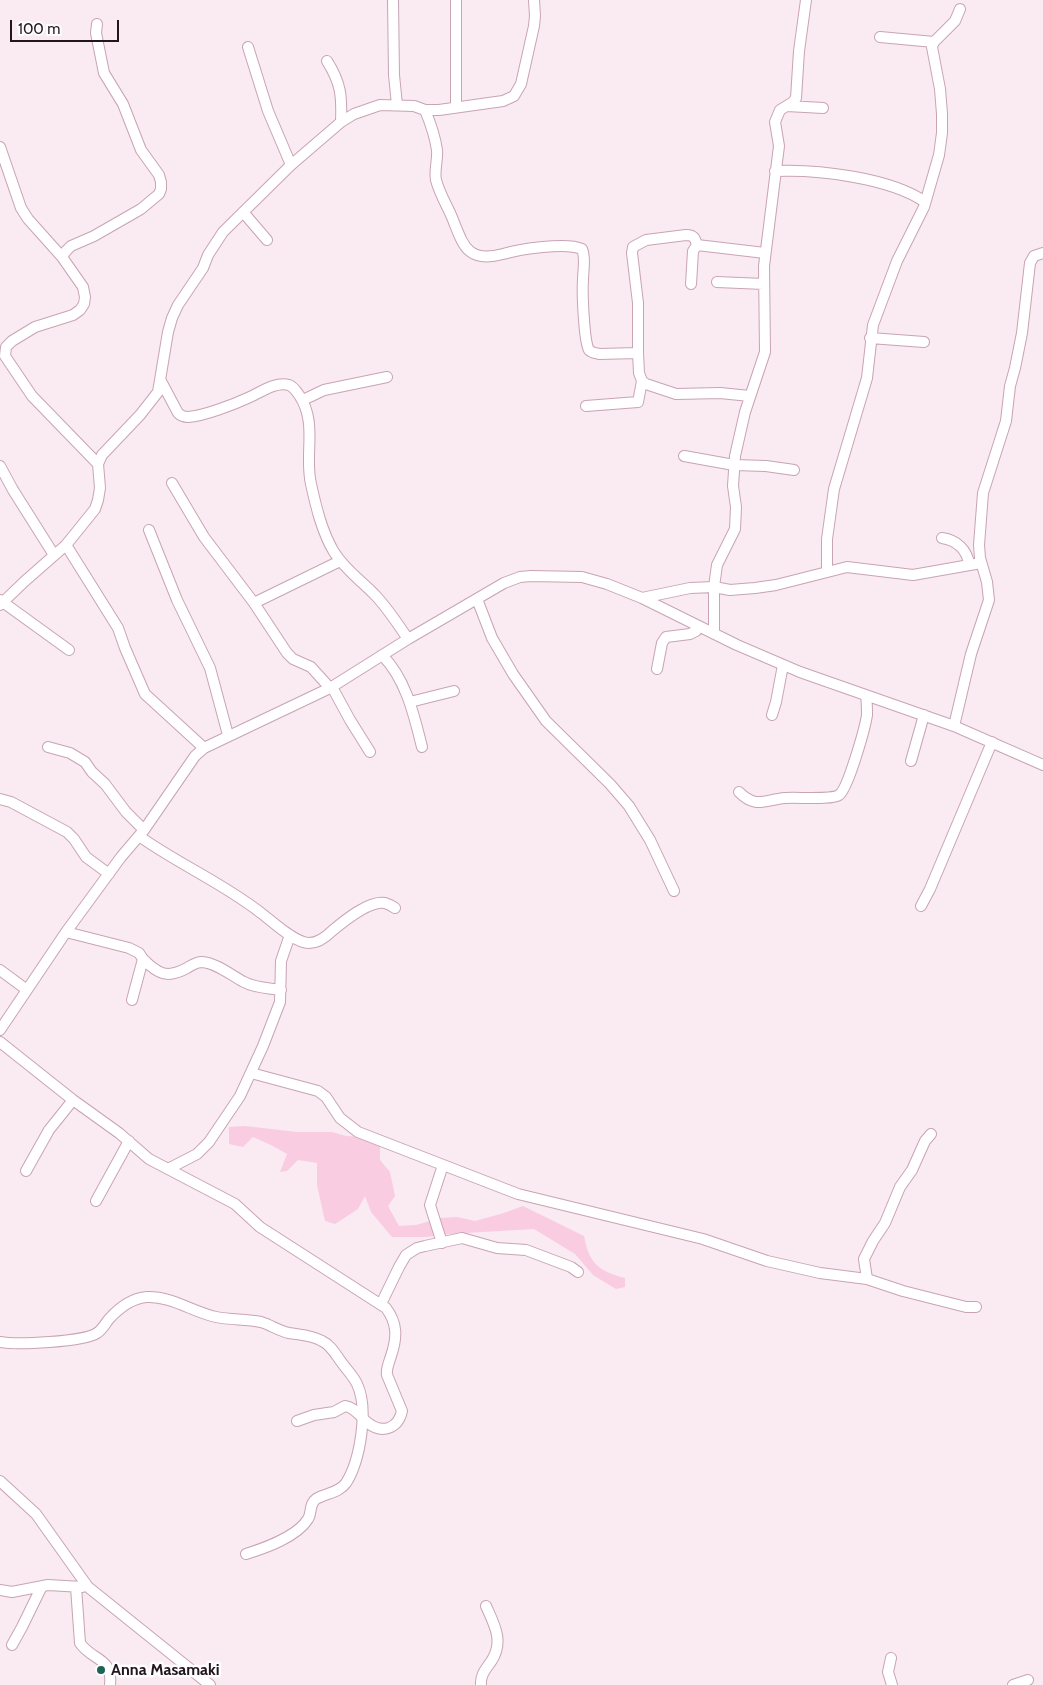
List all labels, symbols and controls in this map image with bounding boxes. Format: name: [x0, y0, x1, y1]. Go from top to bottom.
scale bar: [12, 10, 121, 42]
text: 100 m: [18, 20, 60, 38]
place label: Anna Masamaki: [111, 1660, 220, 1680]
marker: Anna Masamaki: [95, 1664, 107, 1676]

